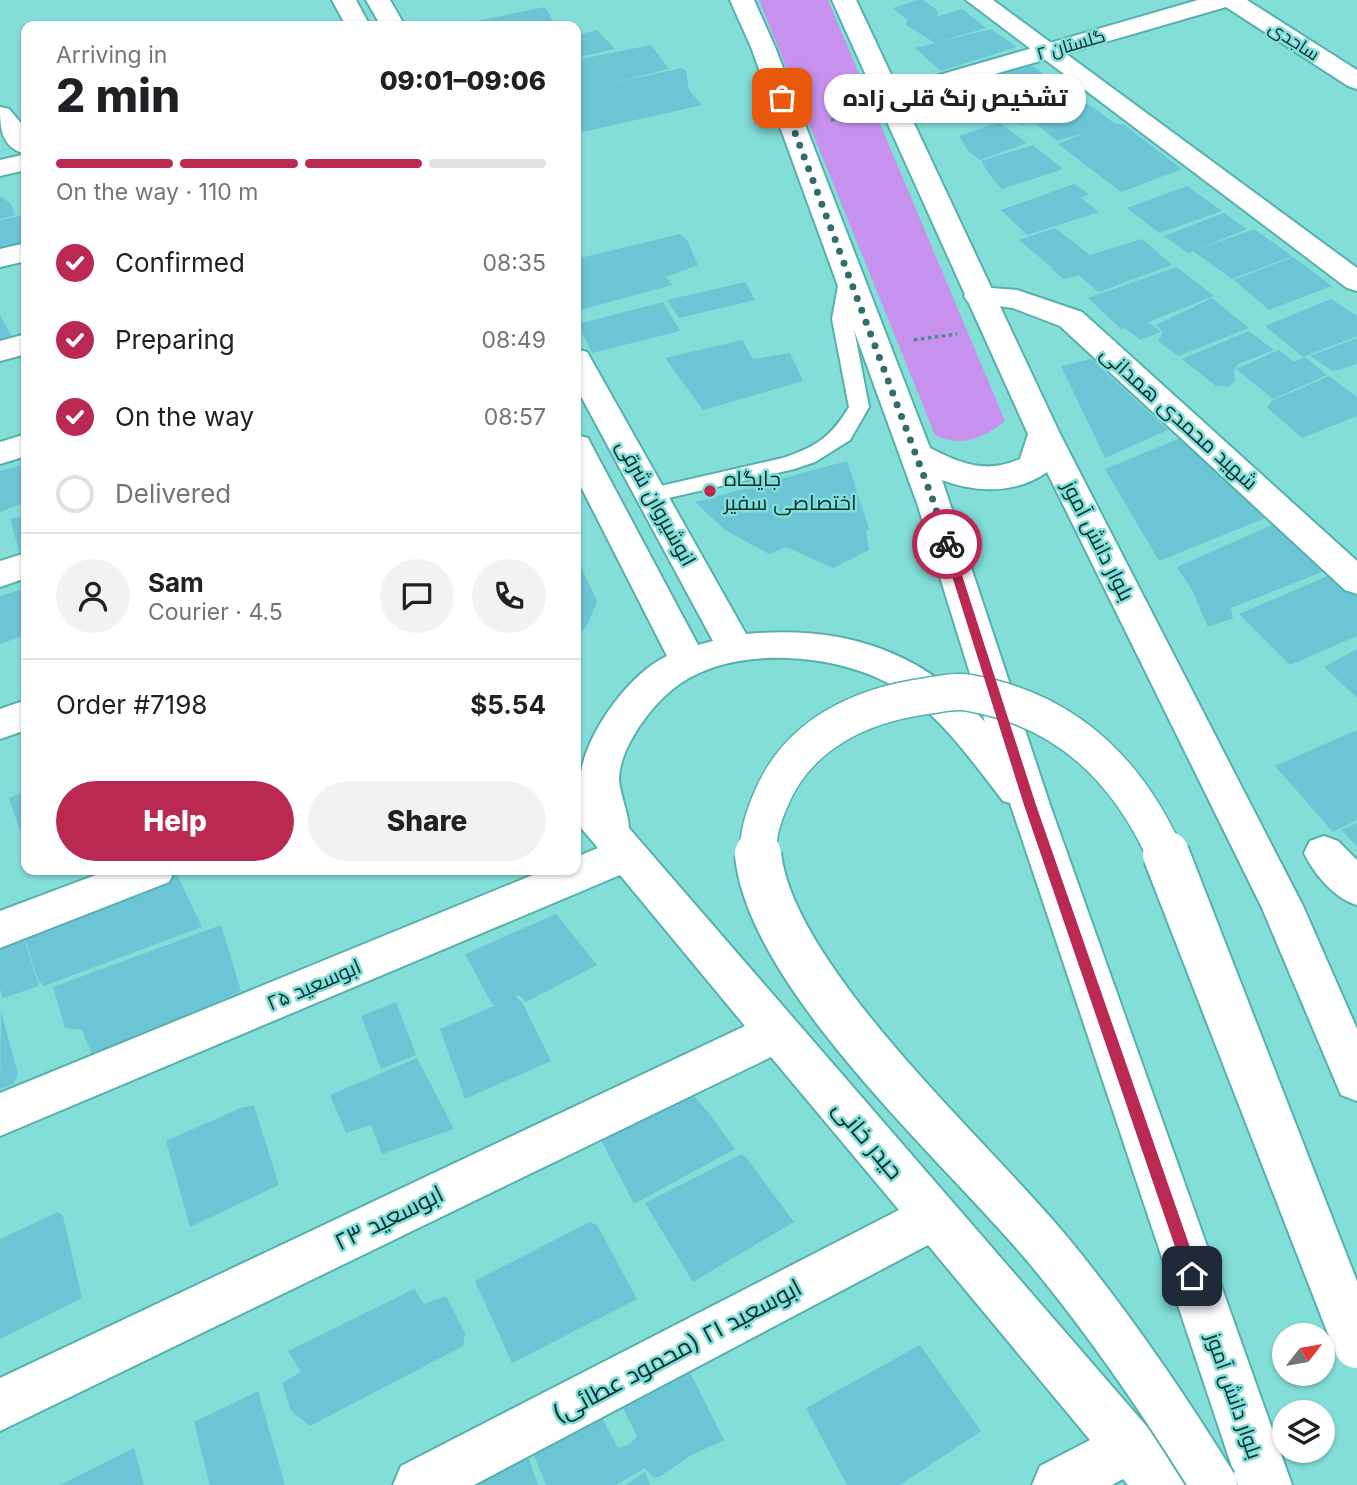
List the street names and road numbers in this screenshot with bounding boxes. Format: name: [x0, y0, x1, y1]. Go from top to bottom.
street label: ساجدی: [1265, 17, 1323, 65]
street label: گلستان ۲: [1034, 25, 1108, 65]
street label: شهید محمدی همدانی: [1095, 341, 1263, 495]
street label: انوشیروان شرقی: [611, 435, 701, 571]
street label: بلوار دانش آموز: [1056, 476, 1139, 606]
street label: ابوسعید ۲۵: [263, 953, 365, 1016]
street label: حیدر خانی: [827, 1094, 910, 1185]
street label: ابوسعید ۲۳: [330, 1179, 448, 1256]
street label: ابوسعید ۲۱ (محمود عطائی): [547, 1272, 806, 1429]
street label: بلوار دانش آموز: [1200, 1329, 1268, 1462]

